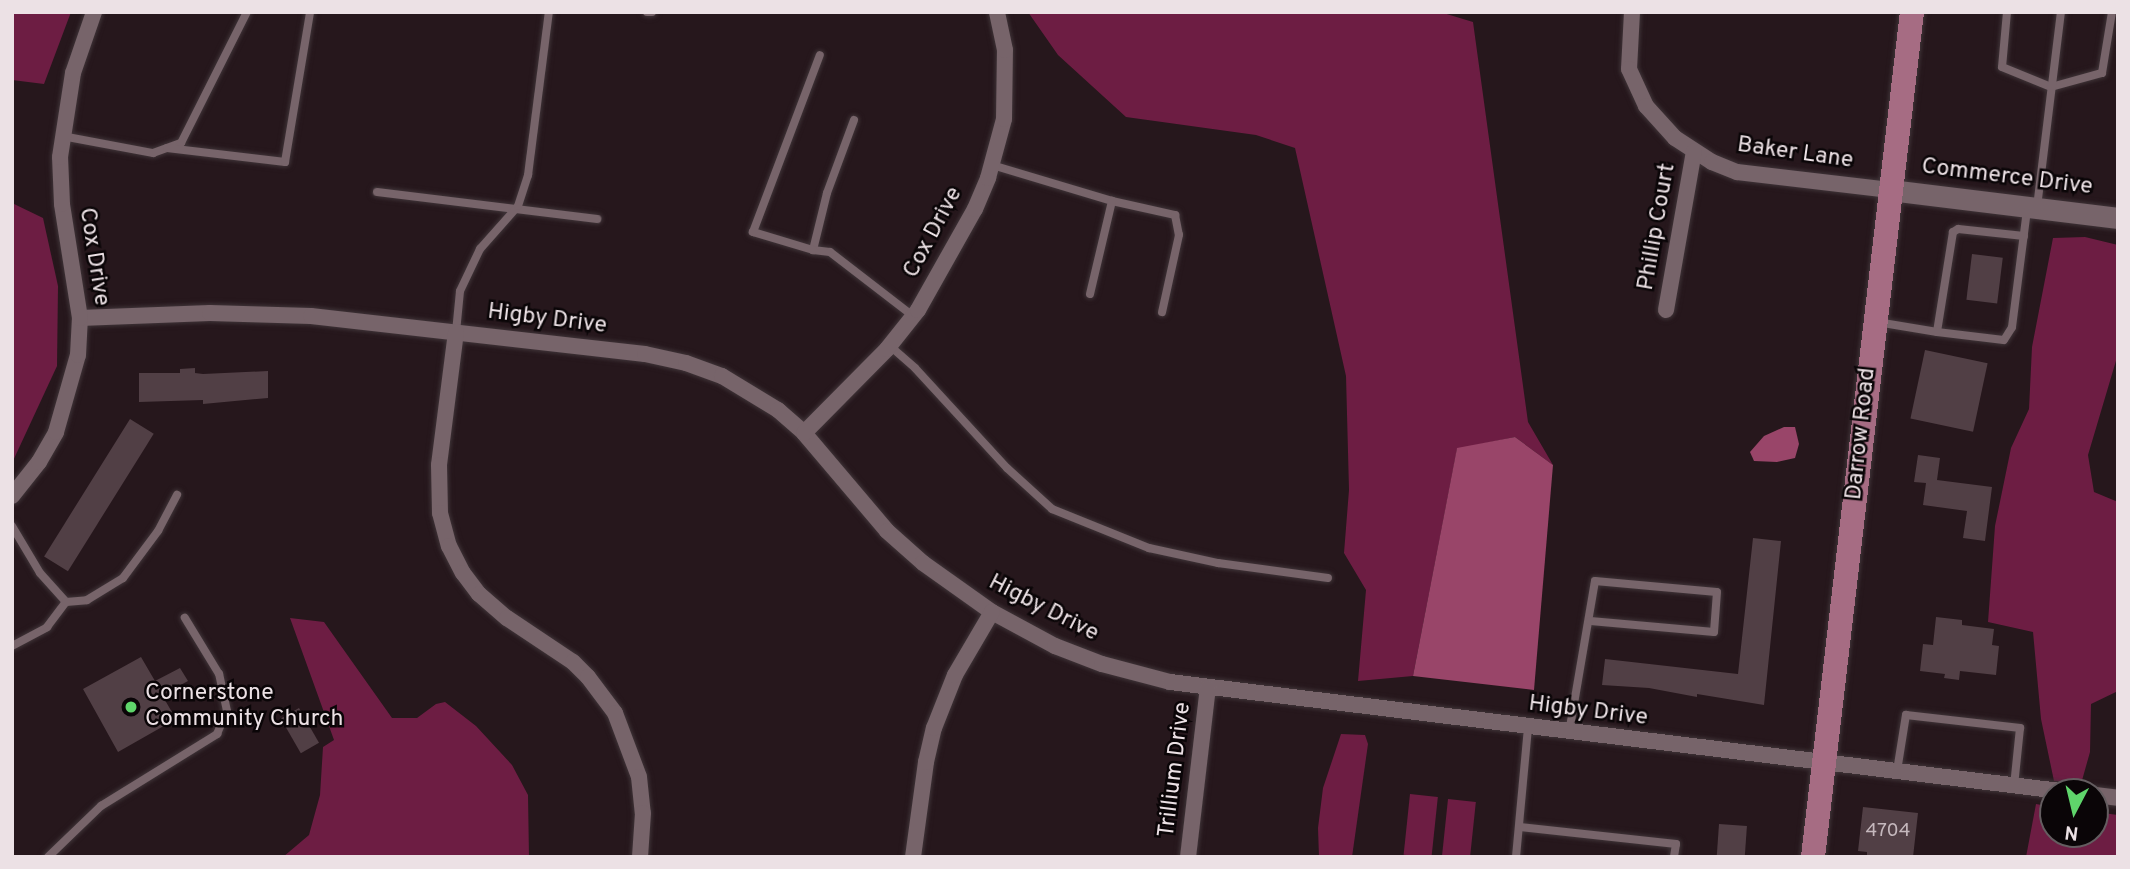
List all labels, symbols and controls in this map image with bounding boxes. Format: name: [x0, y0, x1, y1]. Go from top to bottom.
street label: Baker Lane: [1735, 132, 1855, 176]
street label: Commerce Drive: [1920, 154, 2094, 202]
street label: Phillip Court: [1633, 161, 1683, 293]
street label: Cox Drive: [899, 183, 969, 283]
street label: Cox Drive: [72, 206, 114, 308]
street label: Higby Drive: [486, 299, 608, 341]
street label: Darrow Road: [1841, 367, 1883, 501]
street label: Higby Drive: [983, 570, 1103, 648]
place label: Cornerstone Community Church: [145, 680, 343, 734]
street label: Higby Drive: [1527, 691, 1649, 733]
marker: Cornerstone Community Church: [123, 699, 139, 715]
street label: Trillium Drive: [1154, 701, 1198, 839]
north arrow: [2039, 778, 2109, 848]
text: N: [2063, 819, 2080, 845]
house number: 4704: [1866, 821, 1910, 843]

